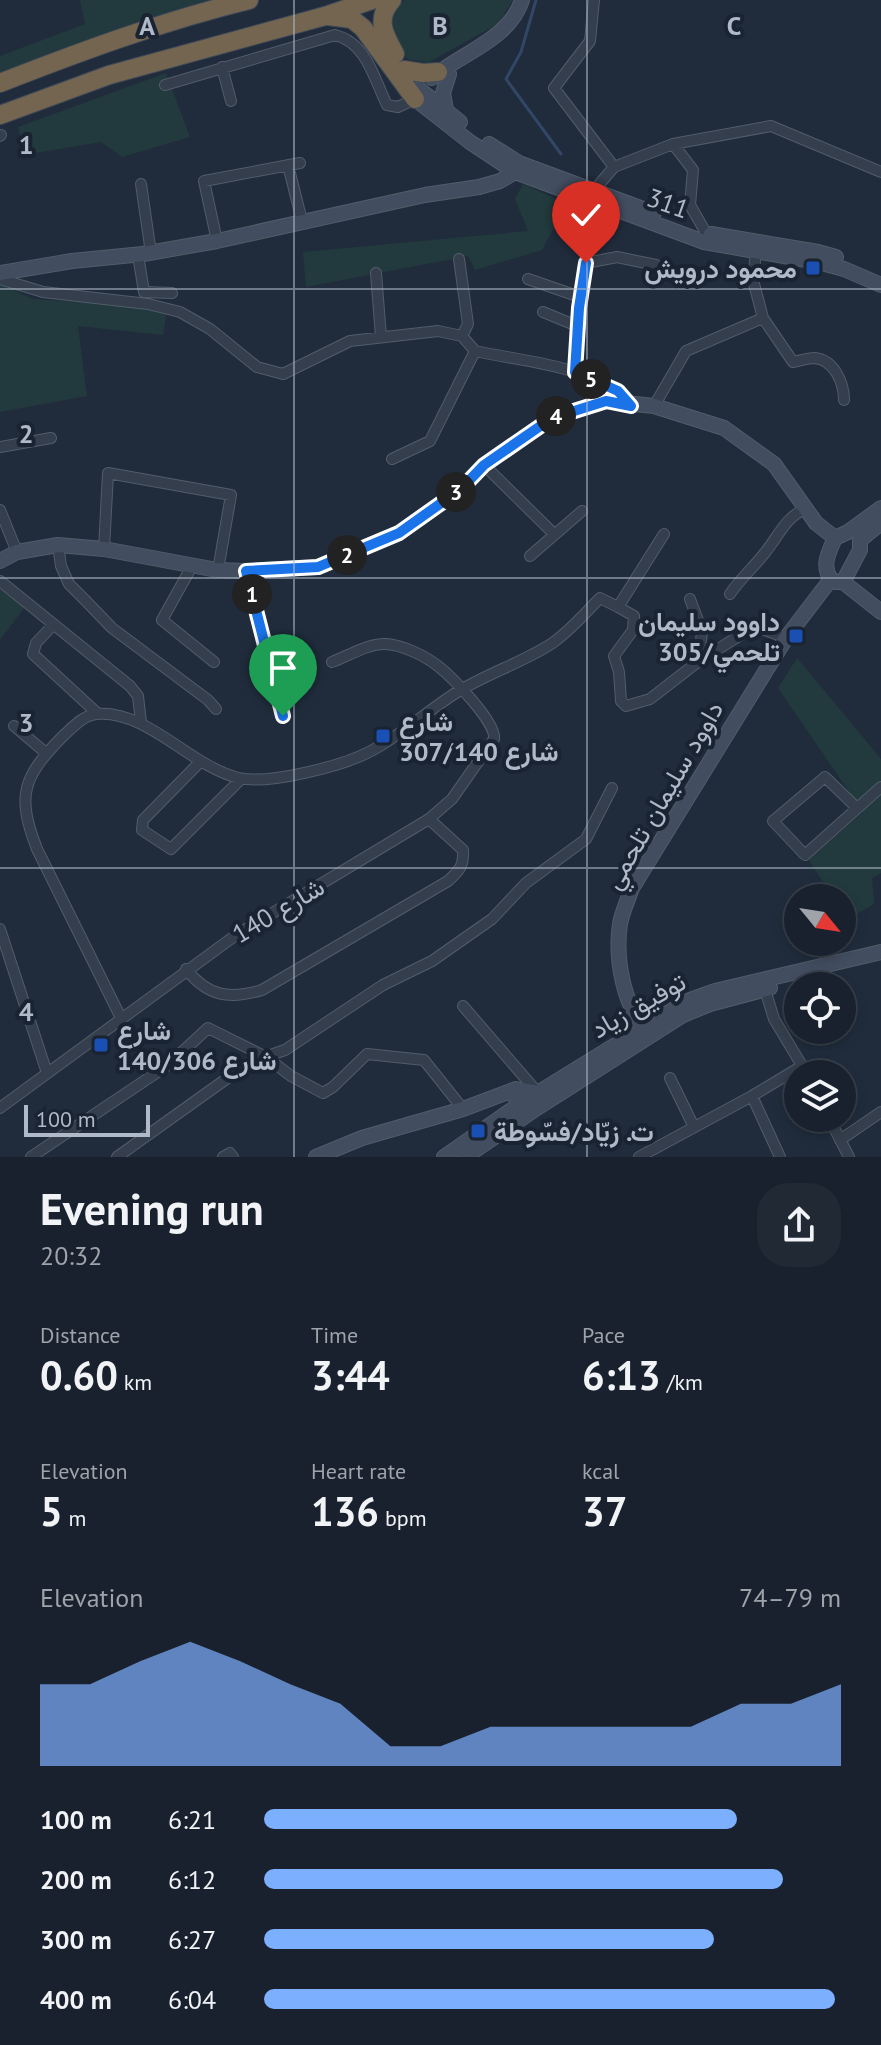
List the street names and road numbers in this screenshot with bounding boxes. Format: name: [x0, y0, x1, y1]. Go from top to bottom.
street label: 311: [642, 180, 694, 226]
street label: داوود سليمان تلحمي: [596, 695, 735, 898]
street label: شارع 140: [226, 870, 331, 952]
street label: توفيق زياد: [585, 965, 691, 1045]

